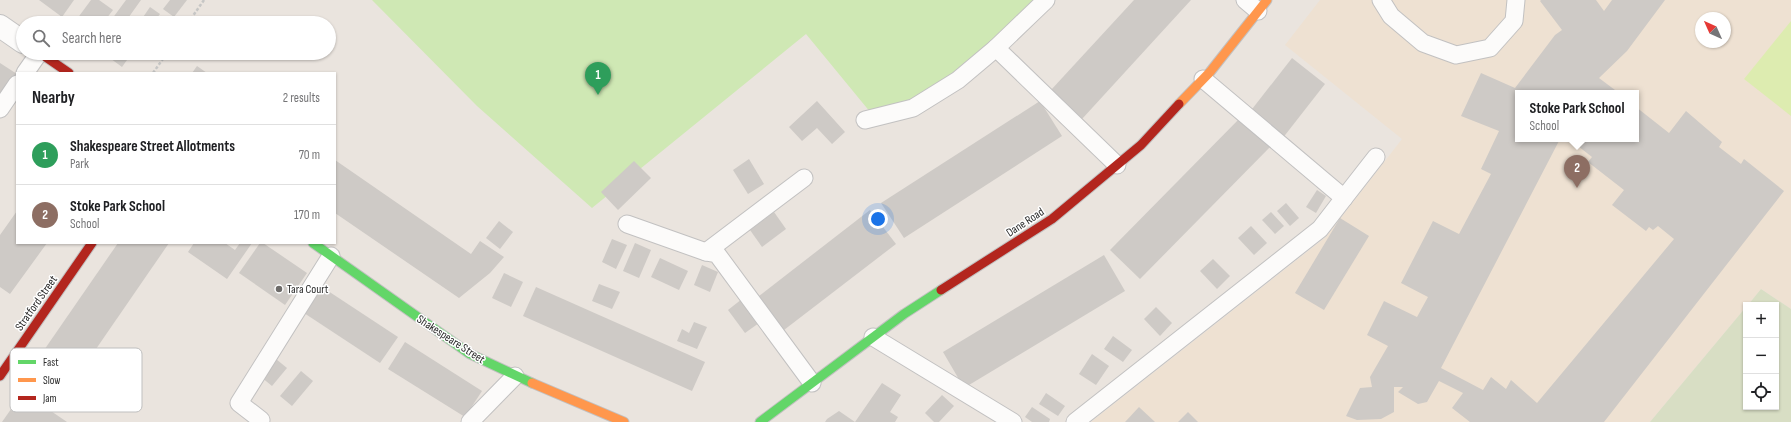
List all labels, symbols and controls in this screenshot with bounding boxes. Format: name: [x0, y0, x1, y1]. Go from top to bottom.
north arrow: [1695, 12, 1731, 48]
search box: [16, 16, 336, 60]
icon: search: [30, 27, 52, 49]
text: Search here: [62, 29, 122, 48]
pin: 1: [585, 62, 611, 95]
text: Nearby: [32, 88, 75, 108]
text: 2 results: [283, 90, 320, 106]
popup: [1515, 90, 1639, 142]
text: Stoke Park School: [1530, 99, 1624, 118]
text: School: [1530, 118, 1559, 134]
text: Shakespeare Street Allotments: [70, 137, 235, 156]
text: 1: [42, 147, 48, 163]
text: 70 m: [299, 147, 320, 163]
pin: 2: [1564, 155, 1590, 188]
text: Park: [70, 156, 89, 172]
text: Stoke Park School: [70, 197, 165, 216]
street label: Dane Road: [1003, 205, 1047, 240]
text: 2: [42, 207, 48, 223]
text: 170 m: [294, 207, 320, 223]
your location: [868, 209, 888, 229]
text: School: [70, 216, 100, 232]
street label: Stratford Street: [12, 272, 61, 334]
place label: Tara Court: [287, 282, 329, 297]
marker: Tara Court: [274, 284, 284, 294]
map controls: [1743, 302, 1779, 410]
button: +: [1743, 302, 1779, 338]
street label: Shakespeare Street: [414, 312, 488, 367]
button: −: [1743, 338, 1779, 374]
legend: [10, 348, 142, 412]
text: Fast: [43, 356, 59, 369]
text: Slow: [43, 374, 60, 387]
button: locate: [1743, 374, 1779, 410]
text: Jam: [42, 392, 57, 405]

